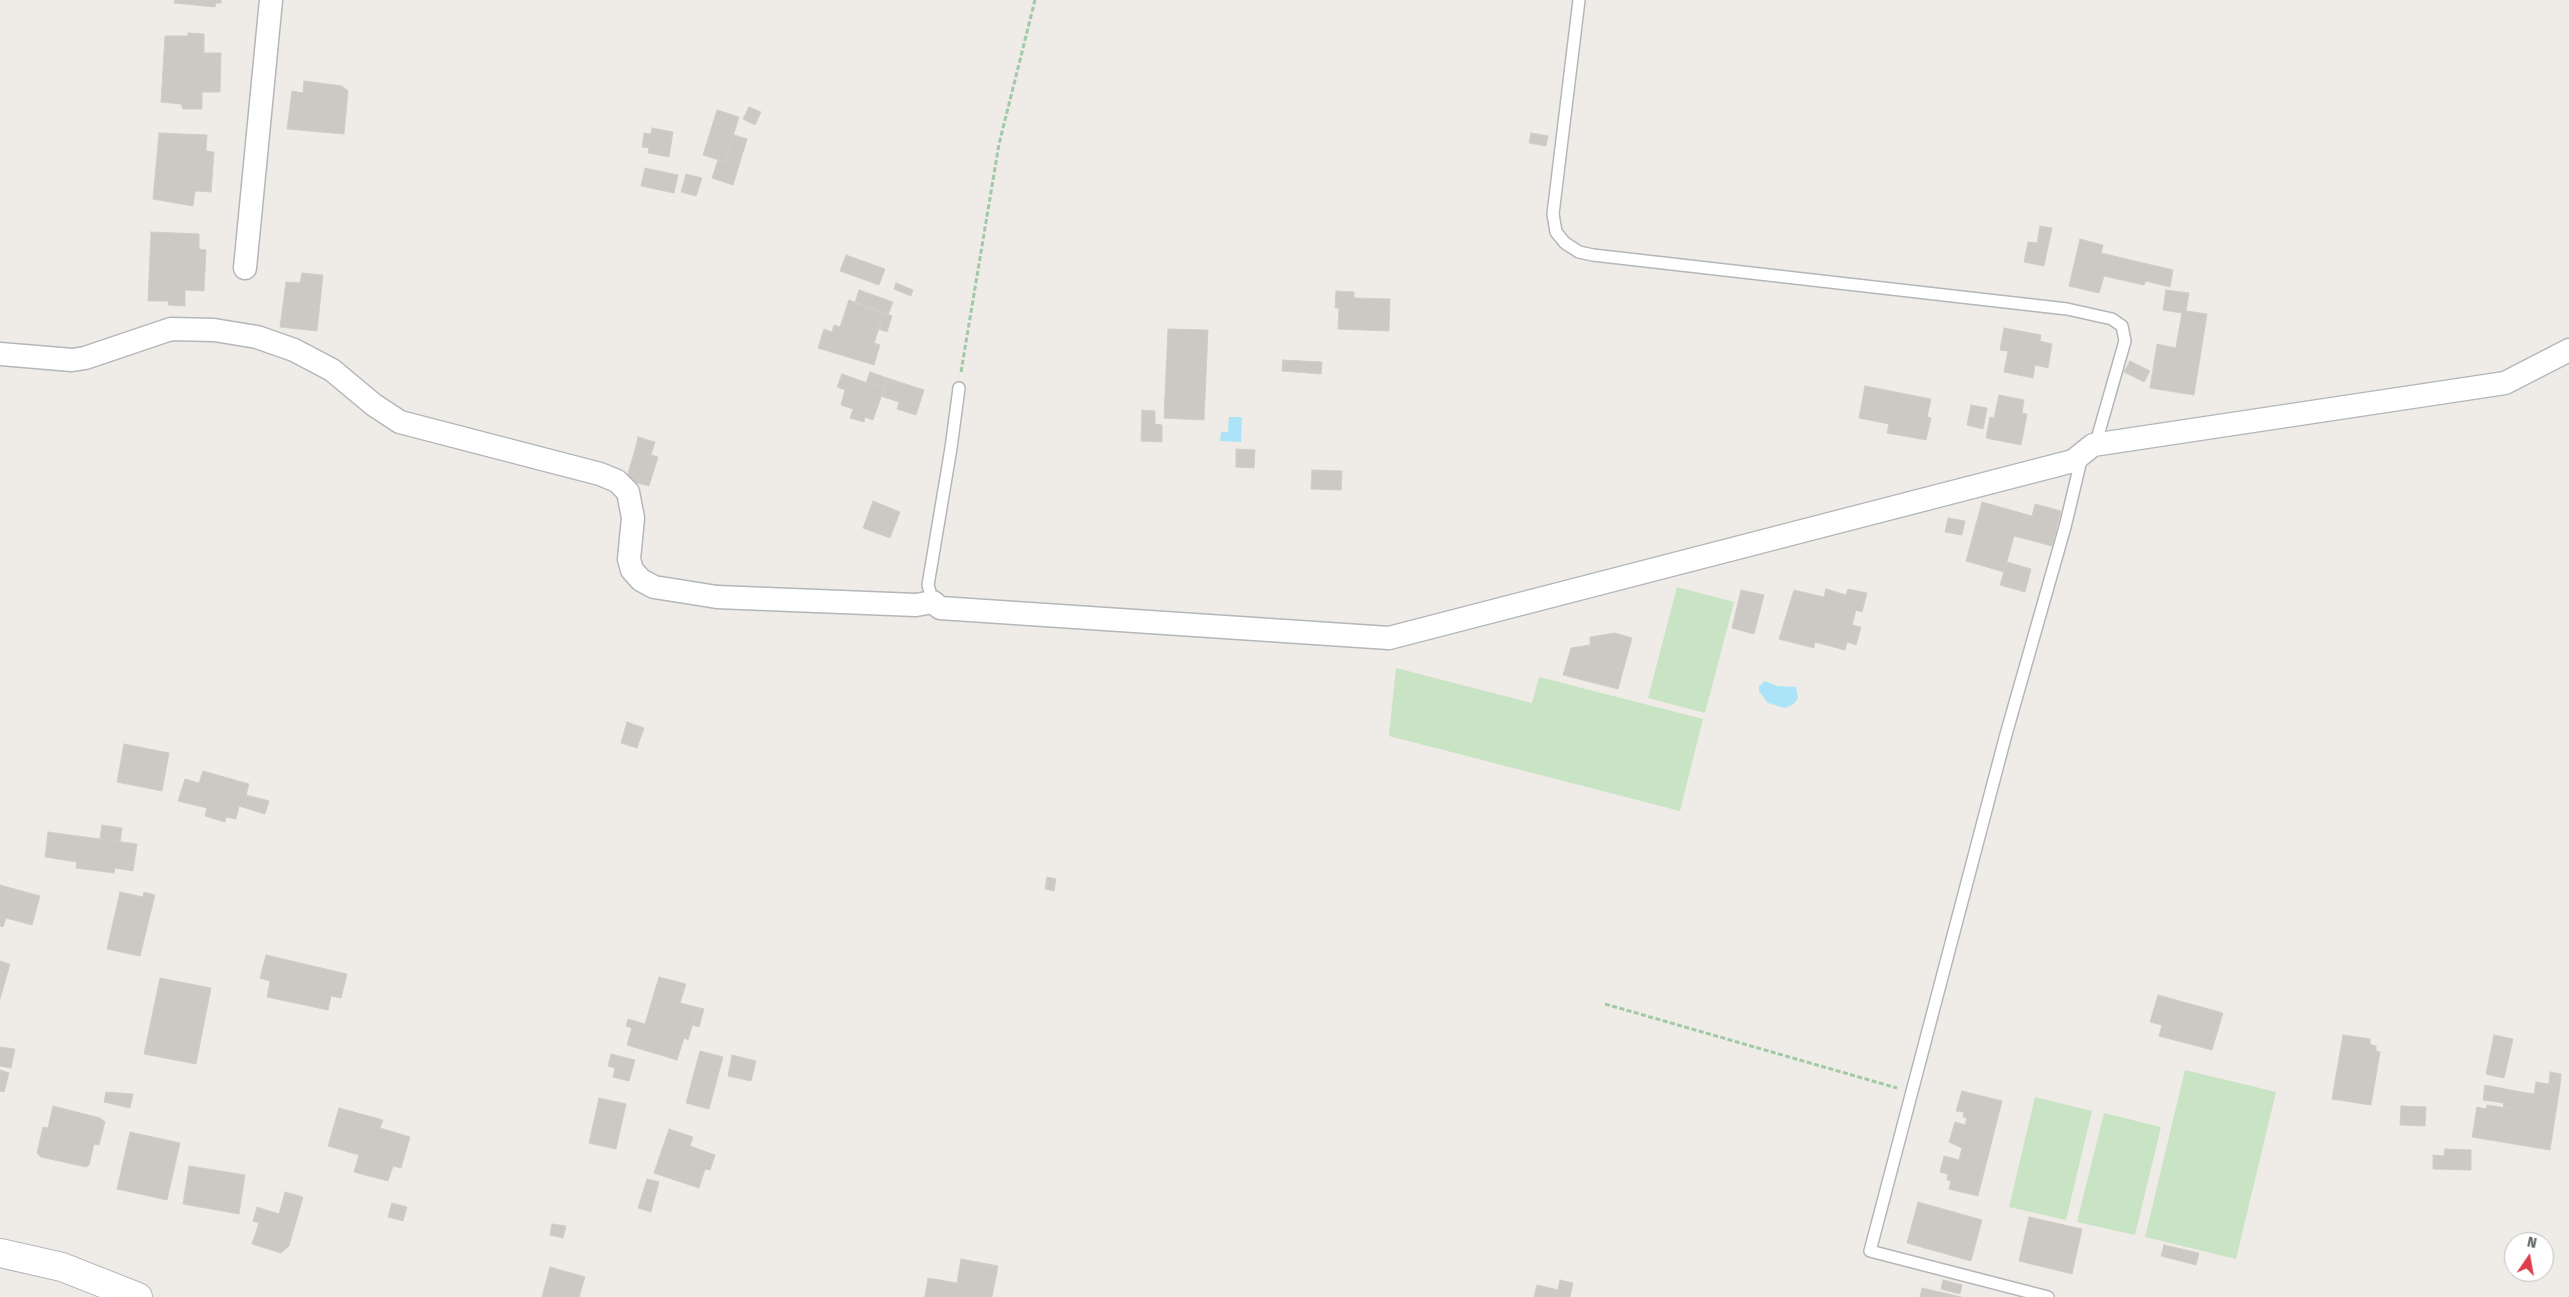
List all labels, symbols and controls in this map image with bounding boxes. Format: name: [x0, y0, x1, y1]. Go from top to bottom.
north arrow: [2504, 1232, 2554, 1282]
text: N: [2526, 1234, 2538, 1252]

